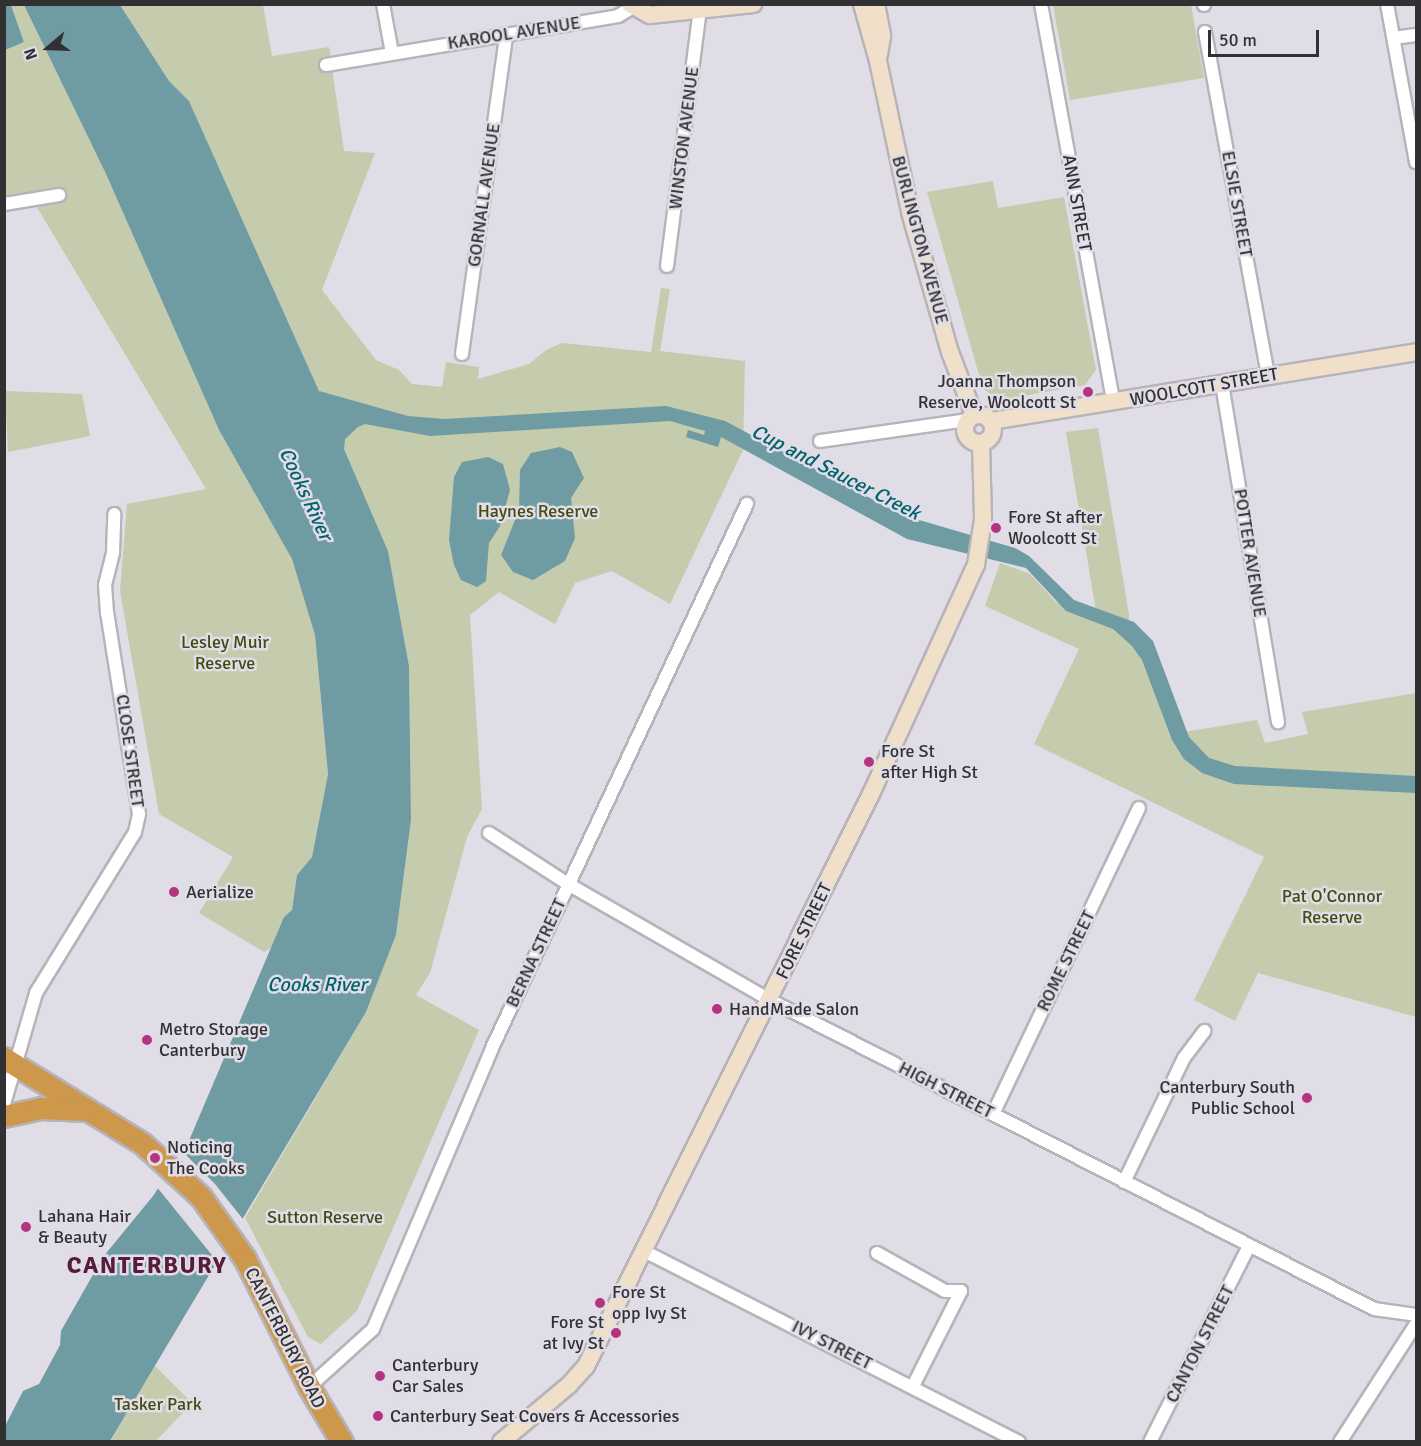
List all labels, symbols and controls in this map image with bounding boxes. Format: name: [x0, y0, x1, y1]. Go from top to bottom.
street label: KAROOL AVENUE: [446, 12, 582, 54]
north arrow: [18, 18, 78, 78]
scale bar: [1211, 18, 1322, 56]
text: 50 m: [1219, 29, 1257, 51]
text: N: [20, 45, 42, 62]
street label: WINSTON AVENUE: [665, 65, 703, 211]
street label: GORNALL AVENUE: [463, 122, 505, 268]
street label: ELSIE STREET: [1217, 149, 1257, 259]
street label: BURLINGTON AVENUE: [887, 153, 953, 327]
street label: ANN STREET: [1058, 153, 1096, 253]
street label: WOOLCOTT STREET: [1128, 363, 1280, 411]
place label: Joanna Thompson Reserve, Woolcott St: [918, 371, 1076, 413]
marker: Joanna Thompson Reserve, Woolcott St: [1081, 385, 1095, 399]
water label: Cup and Saucer Creek: [748, 419, 924, 525]
water label: Cooks River: [274, 444, 338, 544]
street label: POTTER AVENUE: [1229, 487, 1271, 619]
park label: Haynes Reserve: [478, 500, 598, 522]
place label: Fore St after Woolcott St: [1008, 507, 1102, 550]
marker: Fore St after Woolcott St: [989, 521, 1003, 535]
park label: Lesley Muir Reserve: [181, 632, 269, 674]
street label: CLOSE STREET: [111, 693, 149, 809]
place label: Fore St after High St: [881, 741, 978, 783]
marker: Fore St after High St: [862, 755, 876, 769]
street label: FORE STREET: [771, 879, 837, 983]
place label: Aerialize: [186, 881, 254, 903]
marker: Aerialize: [167, 885, 181, 899]
park label: Pat O'Connor Reserve: [1282, 886, 1382, 928]
street label: BERNA STREET: [501, 895, 571, 1011]
street label: ROME STREET: [1032, 907, 1100, 1015]
water label: Cooks River: [267, 972, 367, 996]
place label: HandMade Salon: [729, 998, 859, 1020]
marker: HandMade Salon: [710, 1002, 724, 1016]
place label: Metro Storage Canterbury: [159, 1019, 268, 1062]
marker: Metro Storage Canterbury: [140, 1033, 154, 1047]
street label: HIGH STREET: [895, 1057, 997, 1123]
place label: Canterbury South Public School: [1159, 1077, 1295, 1120]
marker: Canterbury South Public School: [1300, 1091, 1314, 1105]
place label: Noticing The Cooks: [167, 1137, 245, 1180]
marker: Noticing The Cooks: [148, 1151, 162, 1165]
place label: Lahana Hair & Beauty: [38, 1206, 131, 1248]
park label: Sutton Reserve: [267, 1206, 383, 1228]
marker: Lahana Hair & Beauty: [19, 1220, 33, 1234]
district label: CANTERBURY: [67, 1252, 227, 1280]
street label: CANTERBURY ROAD: [240, 1264, 330, 1412]
place label: Fore St opp Ivy St: [612, 1282, 687, 1324]
street label: CANTON STREET: [1161, 1282, 1239, 1406]
marker: Fore St opp Ivy St: [593, 1296, 607, 1310]
place label: Fore St at Ivy St: [543, 1312, 604, 1354]
street label: IVY STREET: [788, 1316, 876, 1374]
marker: Fore St at Ivy St: [609, 1326, 623, 1340]
place label: Canterbury Car Sales: [392, 1355, 478, 1398]
marker: Canterbury Car Sales: [373, 1369, 387, 1383]
park label: Tasker Park: [114, 1393, 202, 1415]
place label: Canterbury Seat Covers & Accessories: [390, 1405, 679, 1427]
marker: Canterbury Seat Covers & Accessories: [371, 1409, 385, 1423]

